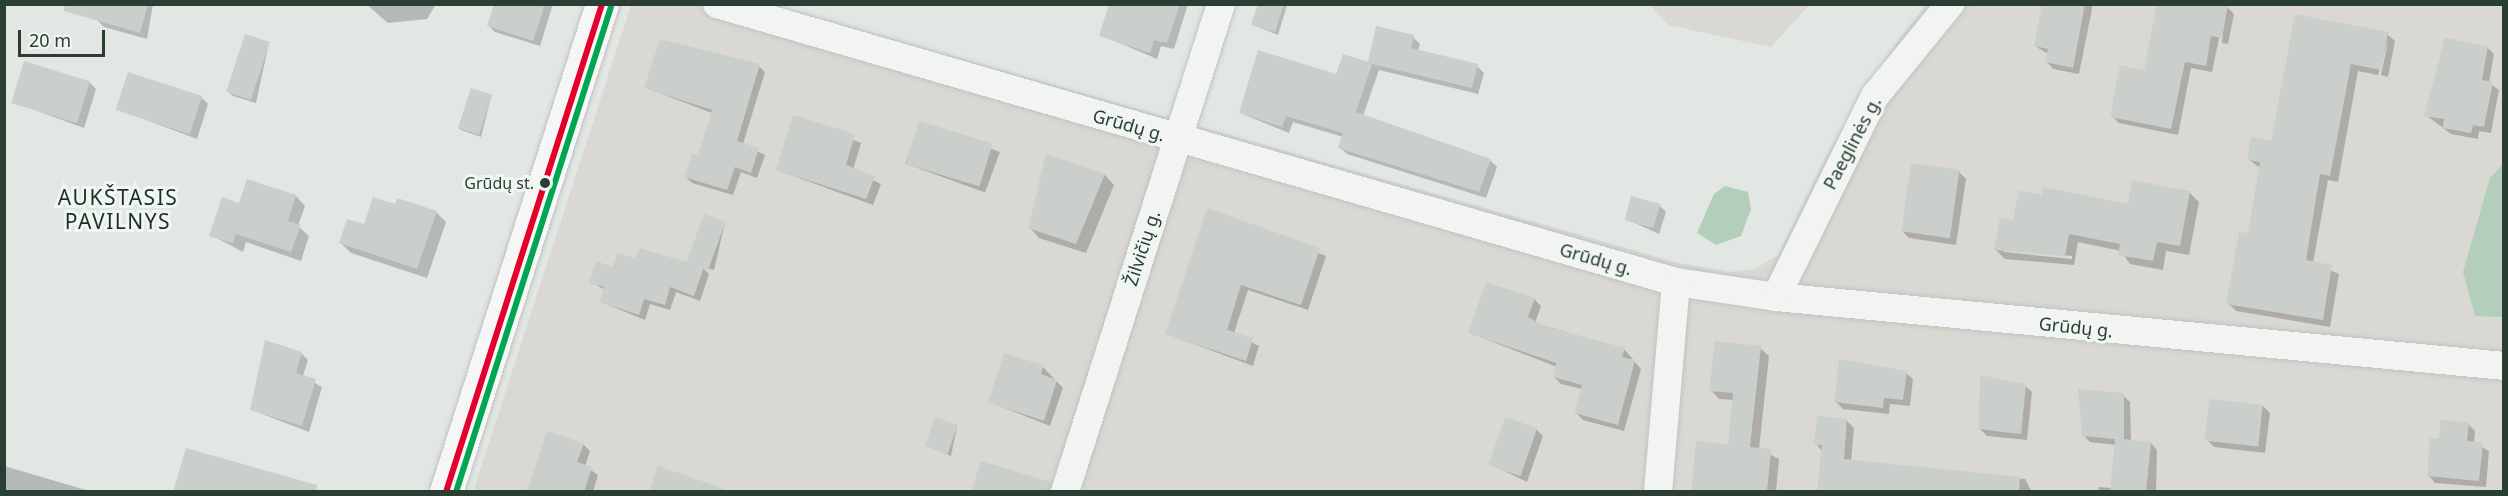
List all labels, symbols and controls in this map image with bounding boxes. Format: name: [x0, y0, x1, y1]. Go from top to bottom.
scale bar: [21, 18, 108, 56]
text: 20 m: [29, 28, 71, 52]
street label: Paeglinės g.: [1819, 93, 1885, 193]
street label: Grūdų g.: [1090, 104, 1168, 146]
place label: Grūdų st.: [464, 173, 534, 193]
marker: Grūdų st.: [539, 177, 551, 189]
district label: AUKŠTASIS PAVILNYS: [58, 184, 178, 234]
street label: Žilvičių g.: [1120, 207, 1164, 289]
street label: Grūdų g.: [1557, 238, 1635, 280]
street label: Grūdų g.: [2038, 312, 2114, 342]

